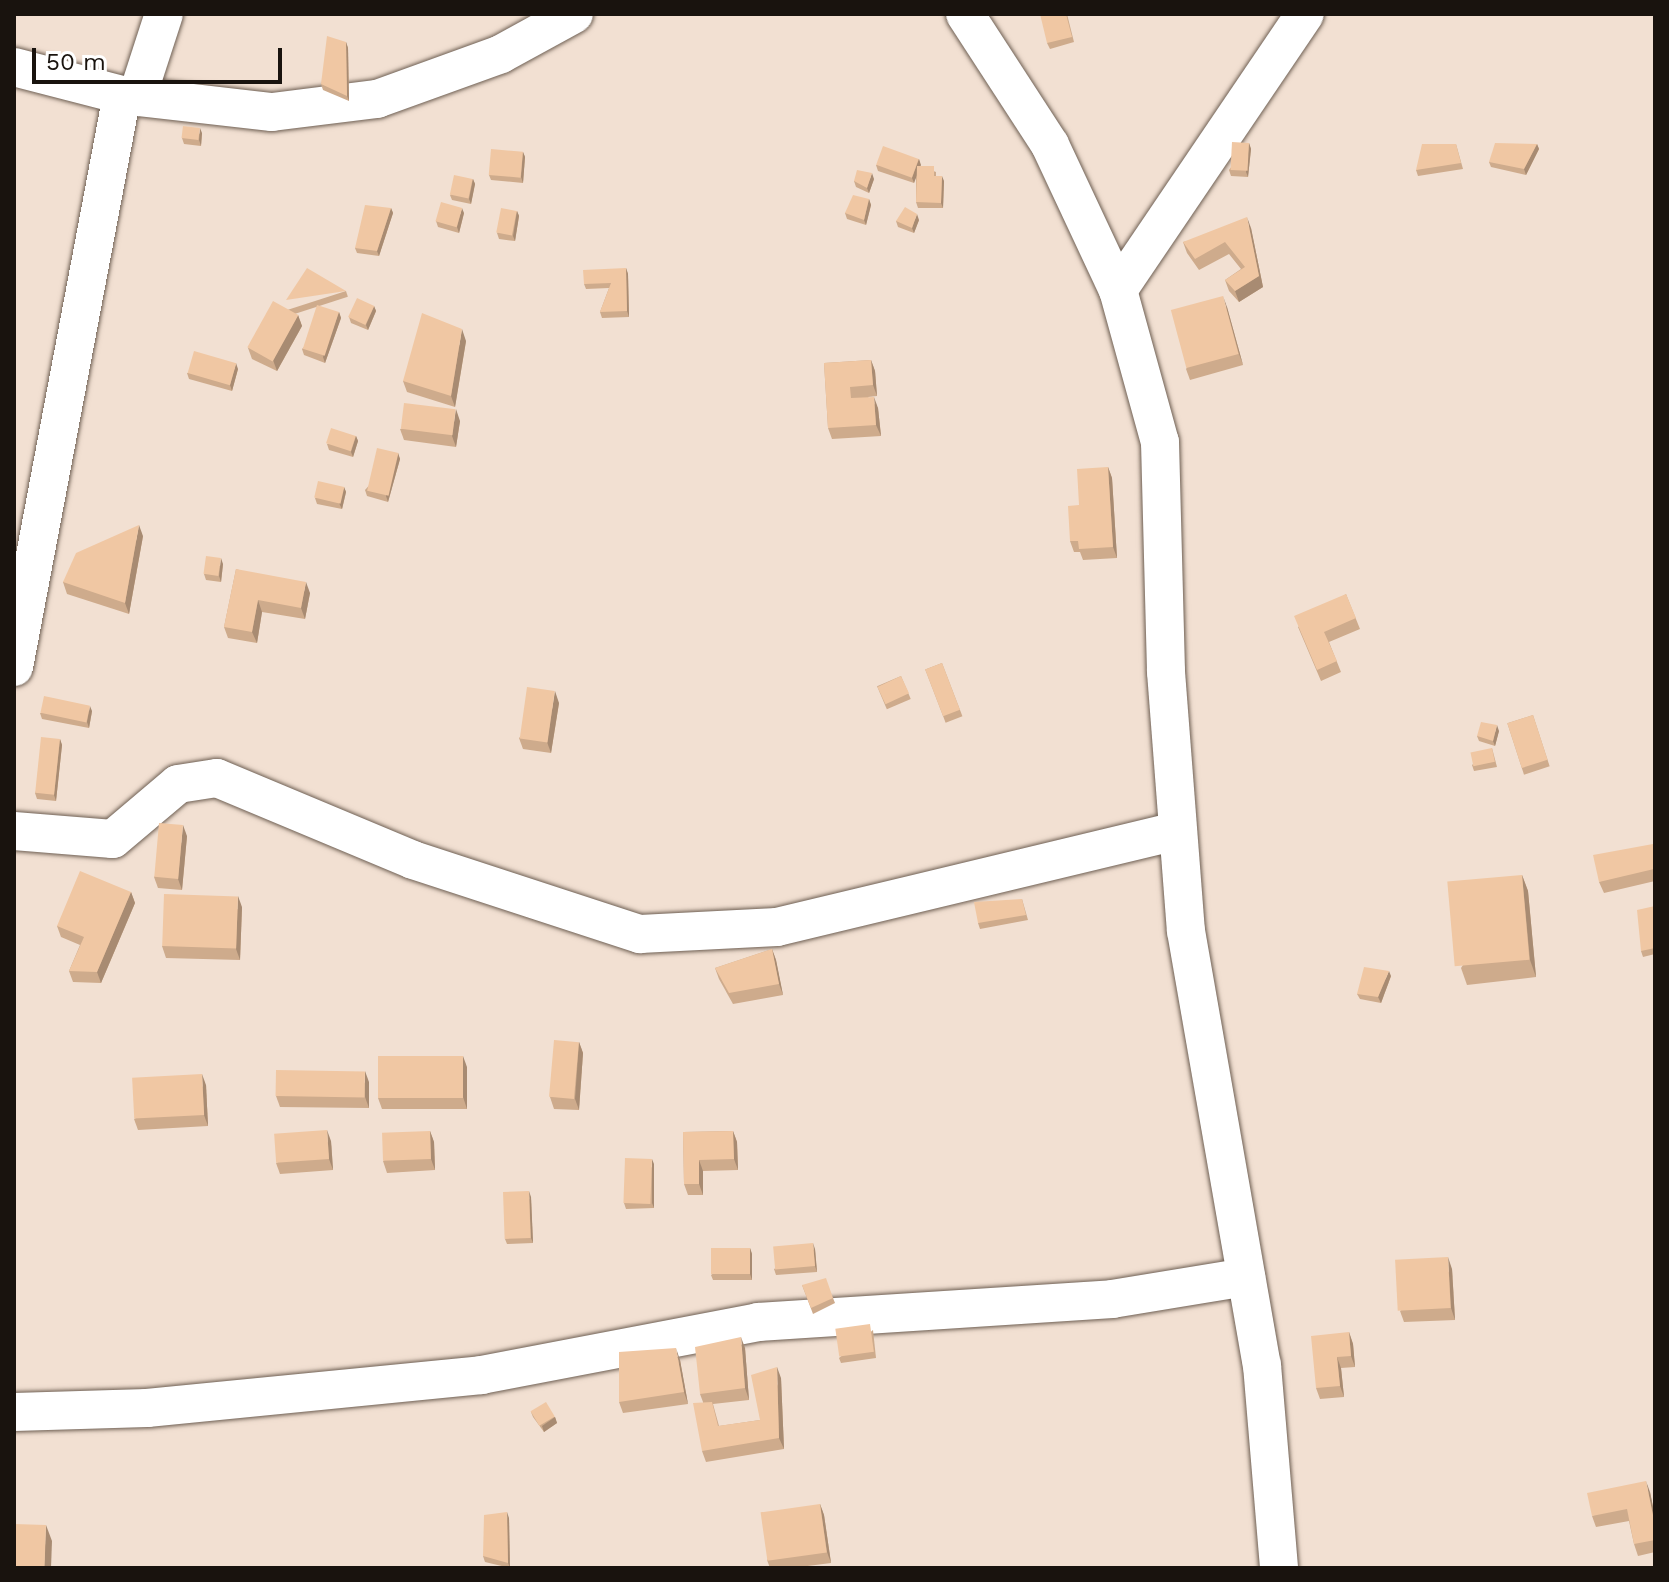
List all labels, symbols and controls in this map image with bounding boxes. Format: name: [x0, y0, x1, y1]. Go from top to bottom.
scale bar: [36, 32, 286, 82]
text: 50 m: [46, 48, 106, 76]

